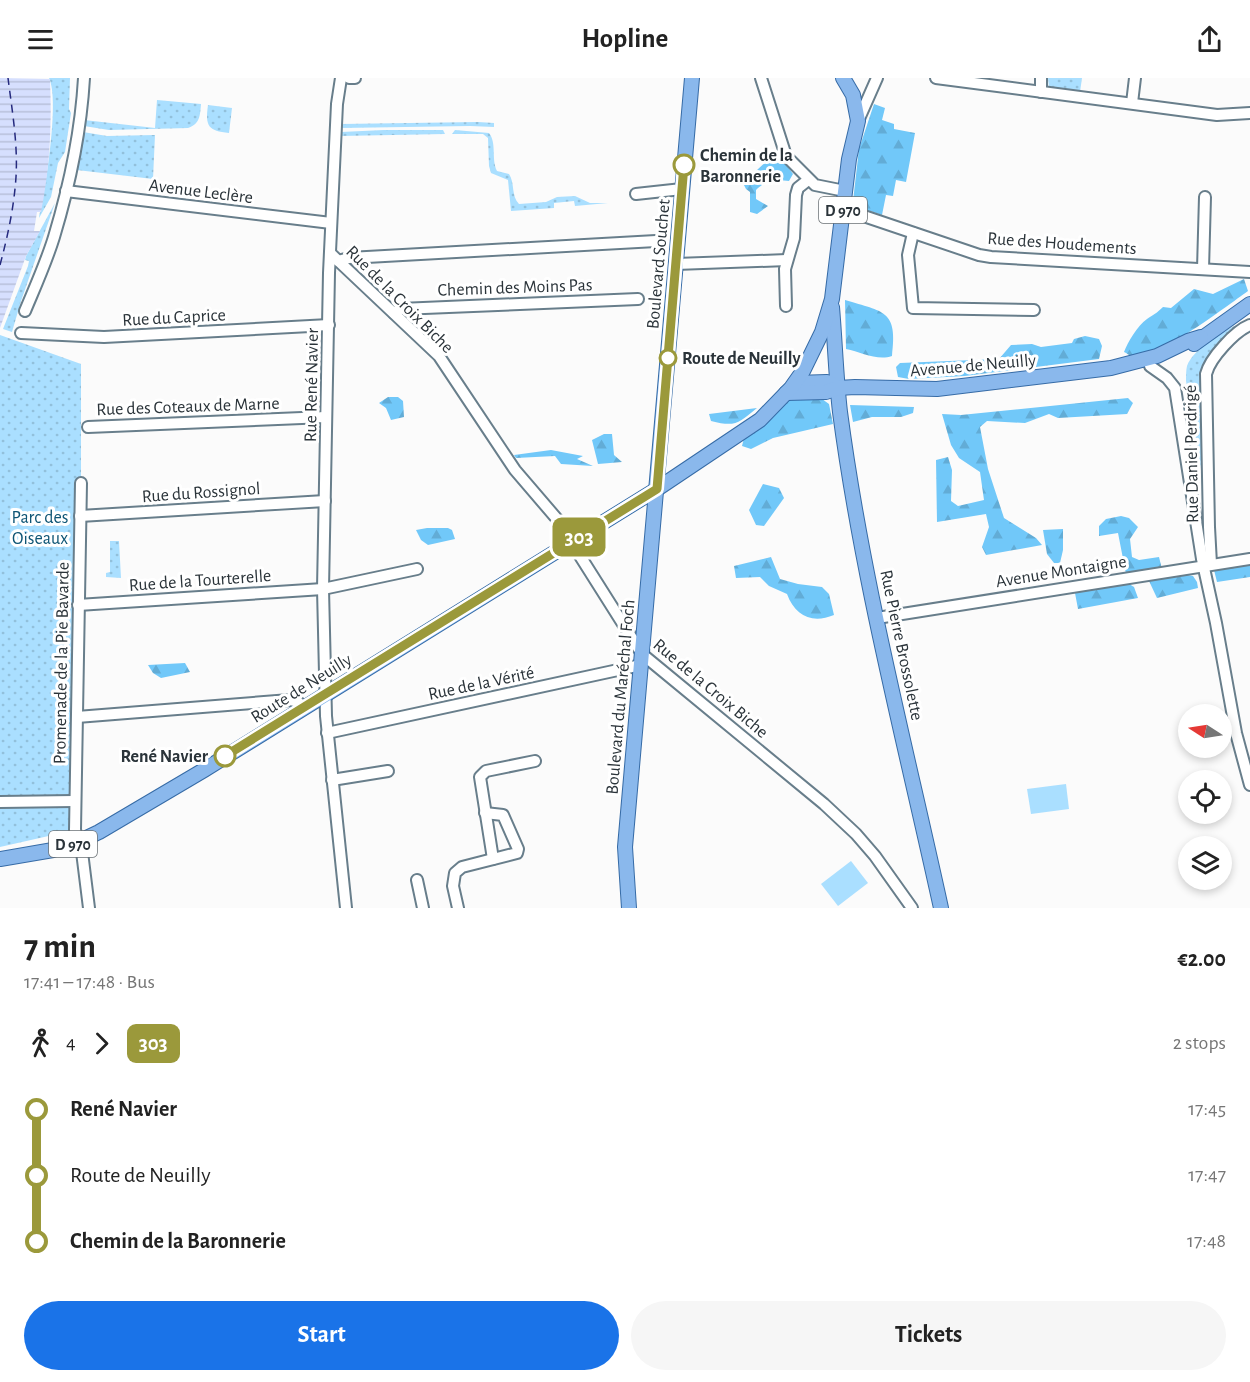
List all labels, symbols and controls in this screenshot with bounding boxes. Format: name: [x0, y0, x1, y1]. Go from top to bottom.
icon: menu: [24, 23, 57, 56]
icon: share: [1193, 23, 1226, 56]
text: Hopline: [582, 25, 668, 52]
place label: Chemin de la Baronnerie: [700, 147, 793, 186]
marker: Chemin de la Baronnerie: [673, 154, 695, 176]
street label: Avenue Leclère: [148, 177, 254, 207]
road number: D 970: [819, 197, 867, 223]
street label: Boulevard Souchet: [644, 198, 674, 330]
street label: Rue des Houdements: [987, 230, 1137, 258]
street label: Rue de la Croix Biche: [342, 243, 456, 357]
street label: Chemin des Moins Pas: [437, 276, 593, 300]
street label: Rue du Caprice: [122, 306, 226, 330]
street label: Rue René Navier: [302, 328, 322, 442]
marker: Route de Neuilly: [659, 349, 677, 367]
place label: Route de Neuilly: [682, 350, 801, 368]
street label: Avenue de Neuilly: [909, 351, 1037, 380]
street label: Rue Daniel Perdrigé: [1182, 385, 1202, 523]
street label: Rue des Coteaux de Marne: [96, 395, 280, 419]
street label: Rue du Rossignol: [141, 480, 261, 506]
park label: Parc des Oiseaux: [11, 509, 69, 548]
line badge: 303: [544, 518, 614, 556]
text: 303: [564, 527, 594, 548]
street label: Avenue Montaigne: [995, 553, 1128, 591]
street label: Promenade de la Pie Bavarde: [51, 562, 73, 764]
street label: Rue de la Tourterelle: [128, 567, 272, 595]
street label: Rue Pierre Brossolette: [876, 568, 926, 722]
street label: Boulevard du Maréchal Foch: [603, 599, 638, 795]
street label: Rue de la Croix Biche: [649, 636, 771, 742]
street label: Route de Neuilly: [248, 651, 355, 727]
street label: Rue de la Vérité: [427, 664, 536, 704]
north arrow: [1178, 704, 1232, 758]
map controls: [1178, 704, 1232, 890]
marker: René Navier: [214, 745, 236, 767]
place label: René Navier: [121, 748, 209, 766]
button: locate: [1178, 770, 1232, 824]
road number: D 970: [49, 831, 97, 857]
button: layers: [1178, 836, 1232, 890]
text: 7 min: [24, 931, 96, 964]
text: €2.00: [1177, 948, 1226, 970]
text: 17:41 – 17:48 · Bus: [24, 972, 155, 992]
icon: walk: [24, 1027, 57, 1060]
icon: forward: [85, 1027, 118, 1060]
text: 4: [66, 1033, 76, 1053]
text: 303: [139, 1033, 168, 1054]
text: 2 stops: [1173, 1033, 1226, 1053]
text: René Navier: [70, 1098, 177, 1120]
text: 17:45: [1188, 1099, 1226, 1119]
text: Route de Neuilly: [70, 1164, 211, 1186]
text: 17:47: [1188, 1165, 1226, 1185]
text: Chemin de la Baronnerie: [70, 1230, 286, 1252]
text: 17:48: [1187, 1231, 1226, 1251]
button: Start: [24, 1301, 619, 1370]
button: Tickets: [631, 1301, 1226, 1370]

